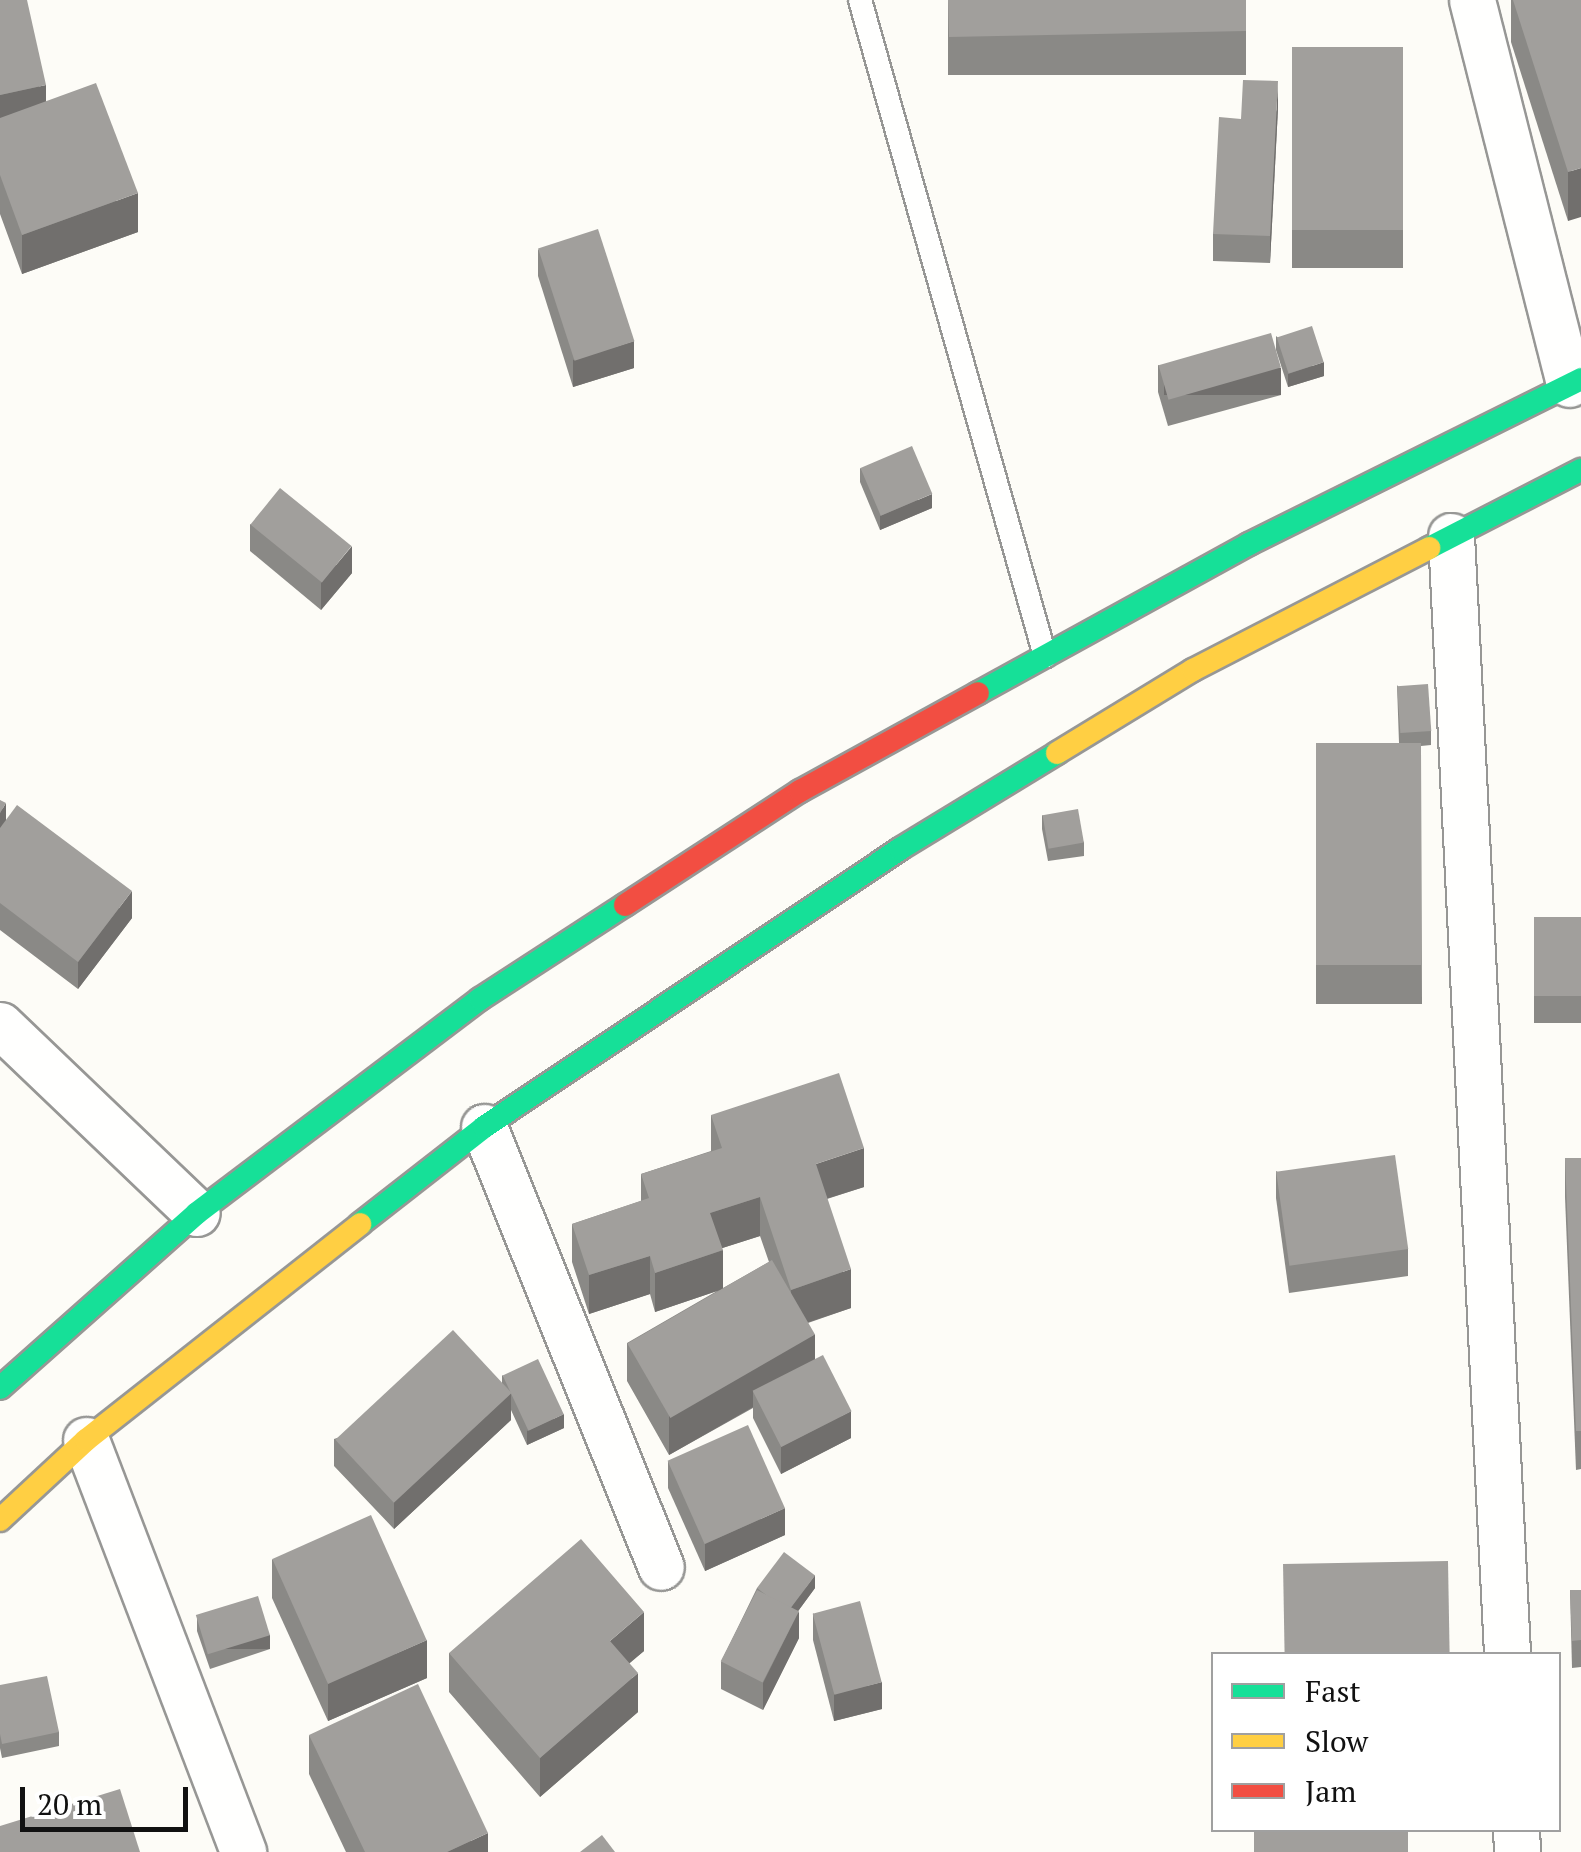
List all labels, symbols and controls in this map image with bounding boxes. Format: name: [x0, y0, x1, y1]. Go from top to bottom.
legend: [1211, 1652, 1561, 1832]
text: Fast: [1305, 1671, 1361, 1711]
text: Slow: [1305, 1721, 1368, 1761]
scale bar: [25, 1767, 192, 1829]
text: Jam: [1305, 1771, 1356, 1811]
text: 20 m: [37, 1784, 102, 1824]

